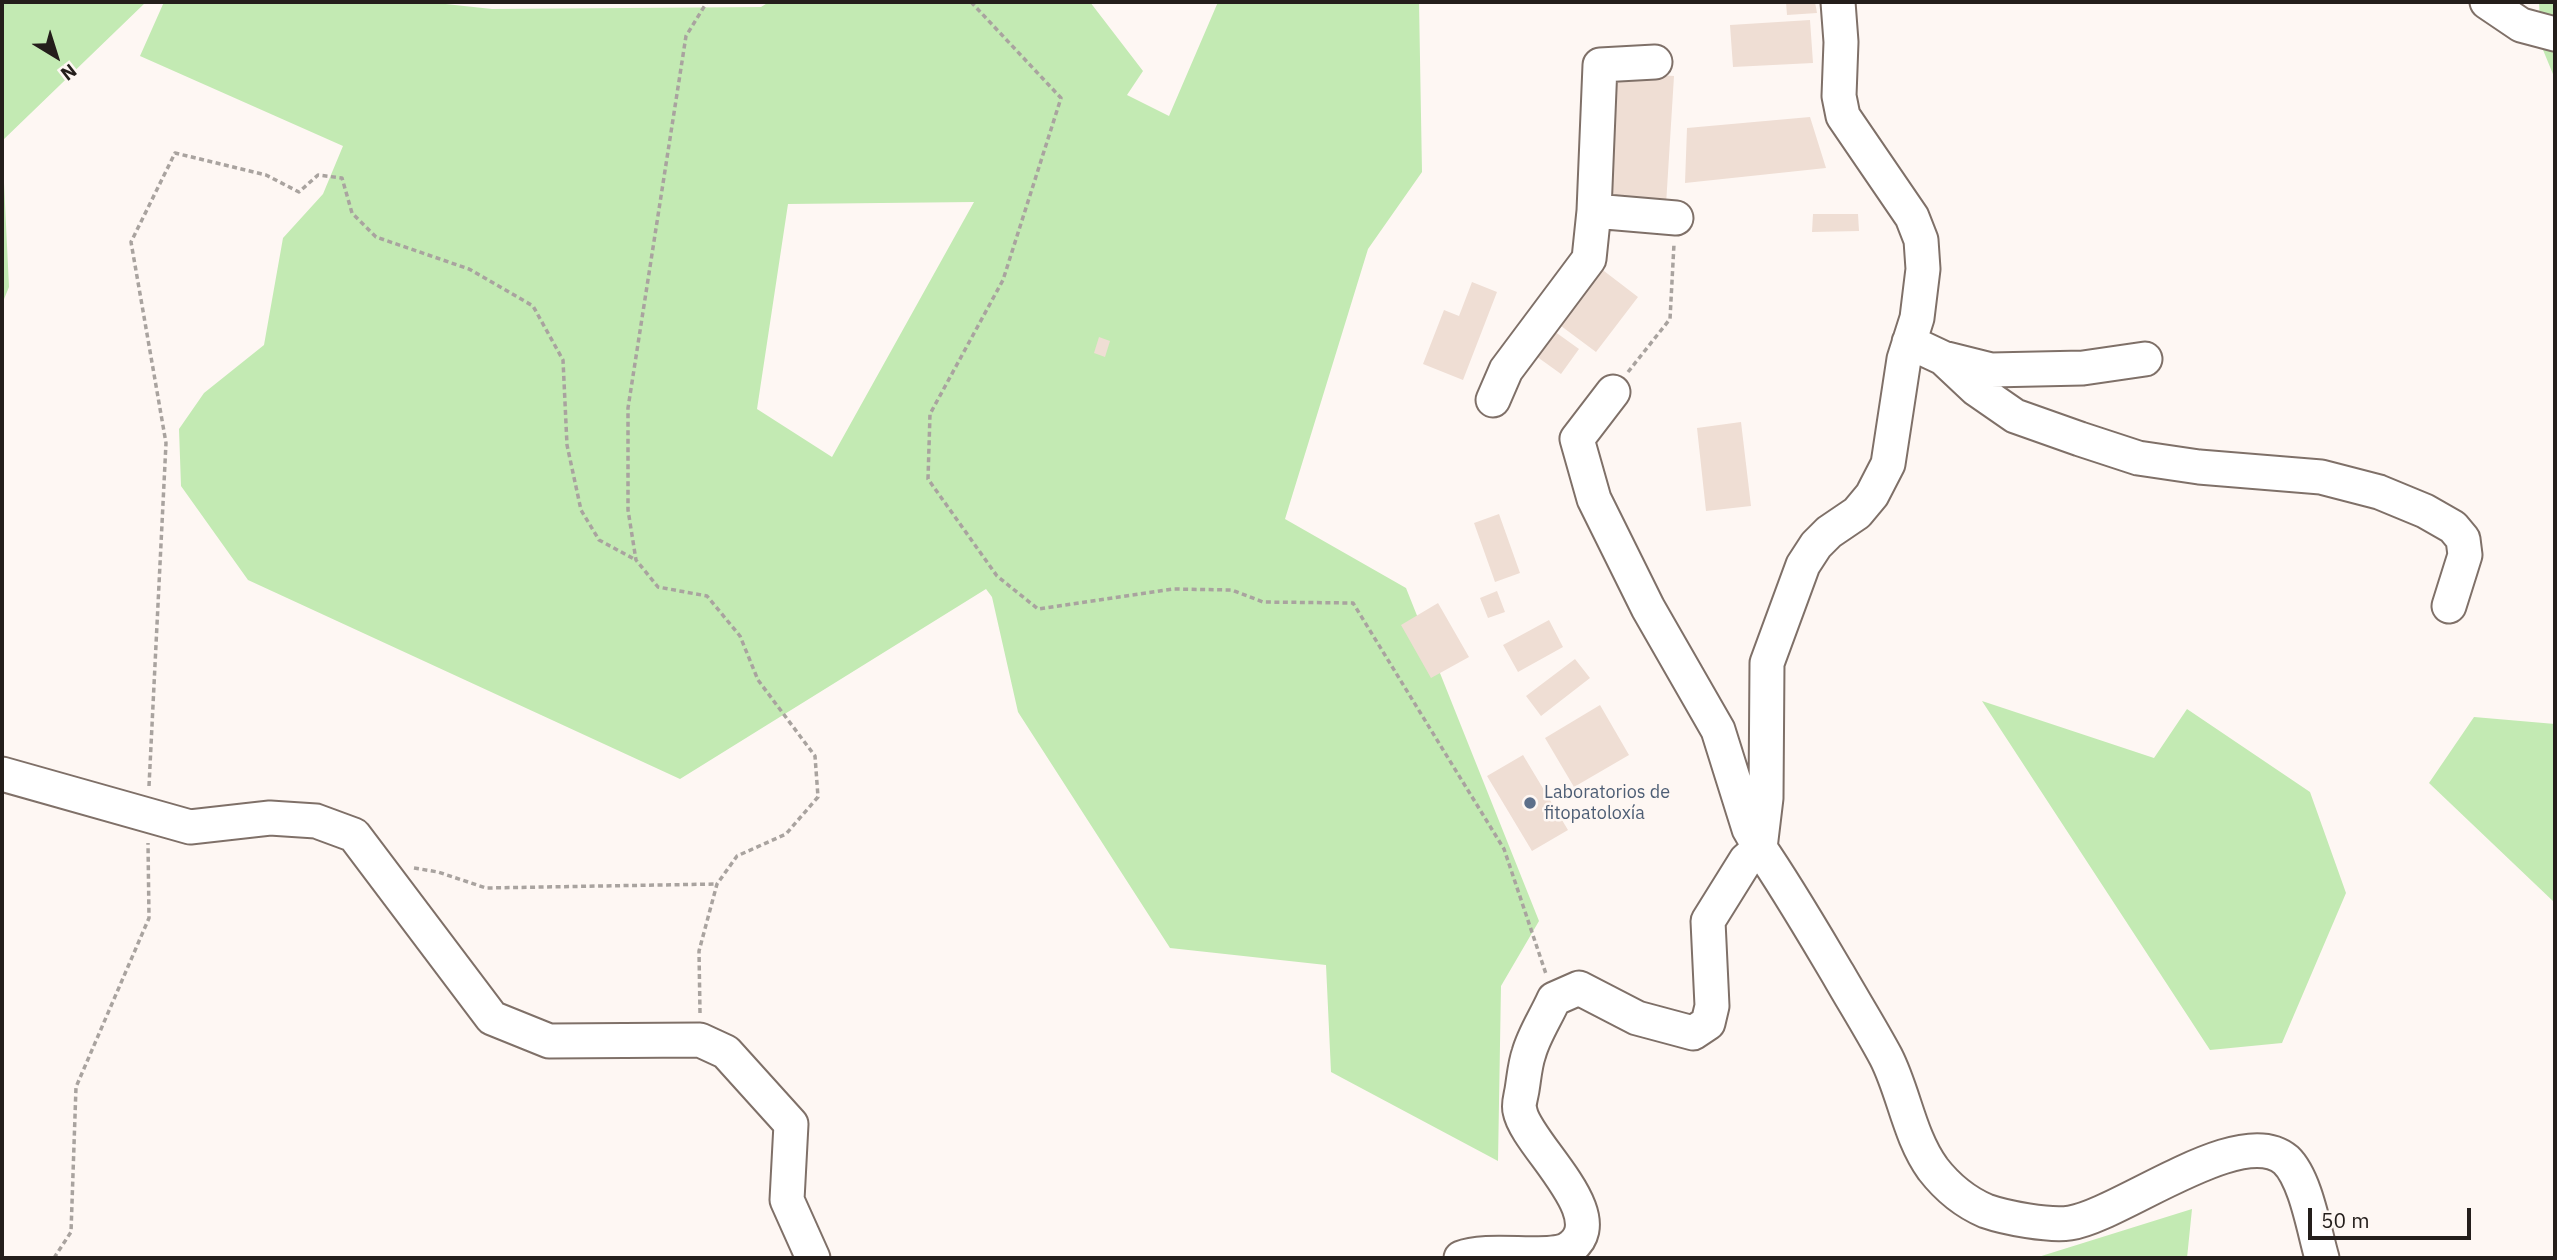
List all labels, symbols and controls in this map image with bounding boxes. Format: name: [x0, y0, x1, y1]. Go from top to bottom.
north arrow: [21, 21, 91, 91]
text: N: [56, 59, 82, 86]
place label: Laboratorios de fitopatoloxía: [1544, 782, 1670, 824]
marker: Laboratorios de fitopatoloxía: [1522, 795, 1538, 811]
scale bar: [2312, 1194, 2475, 1238]
text: 50 m: [2321, 1206, 2370, 1234]

